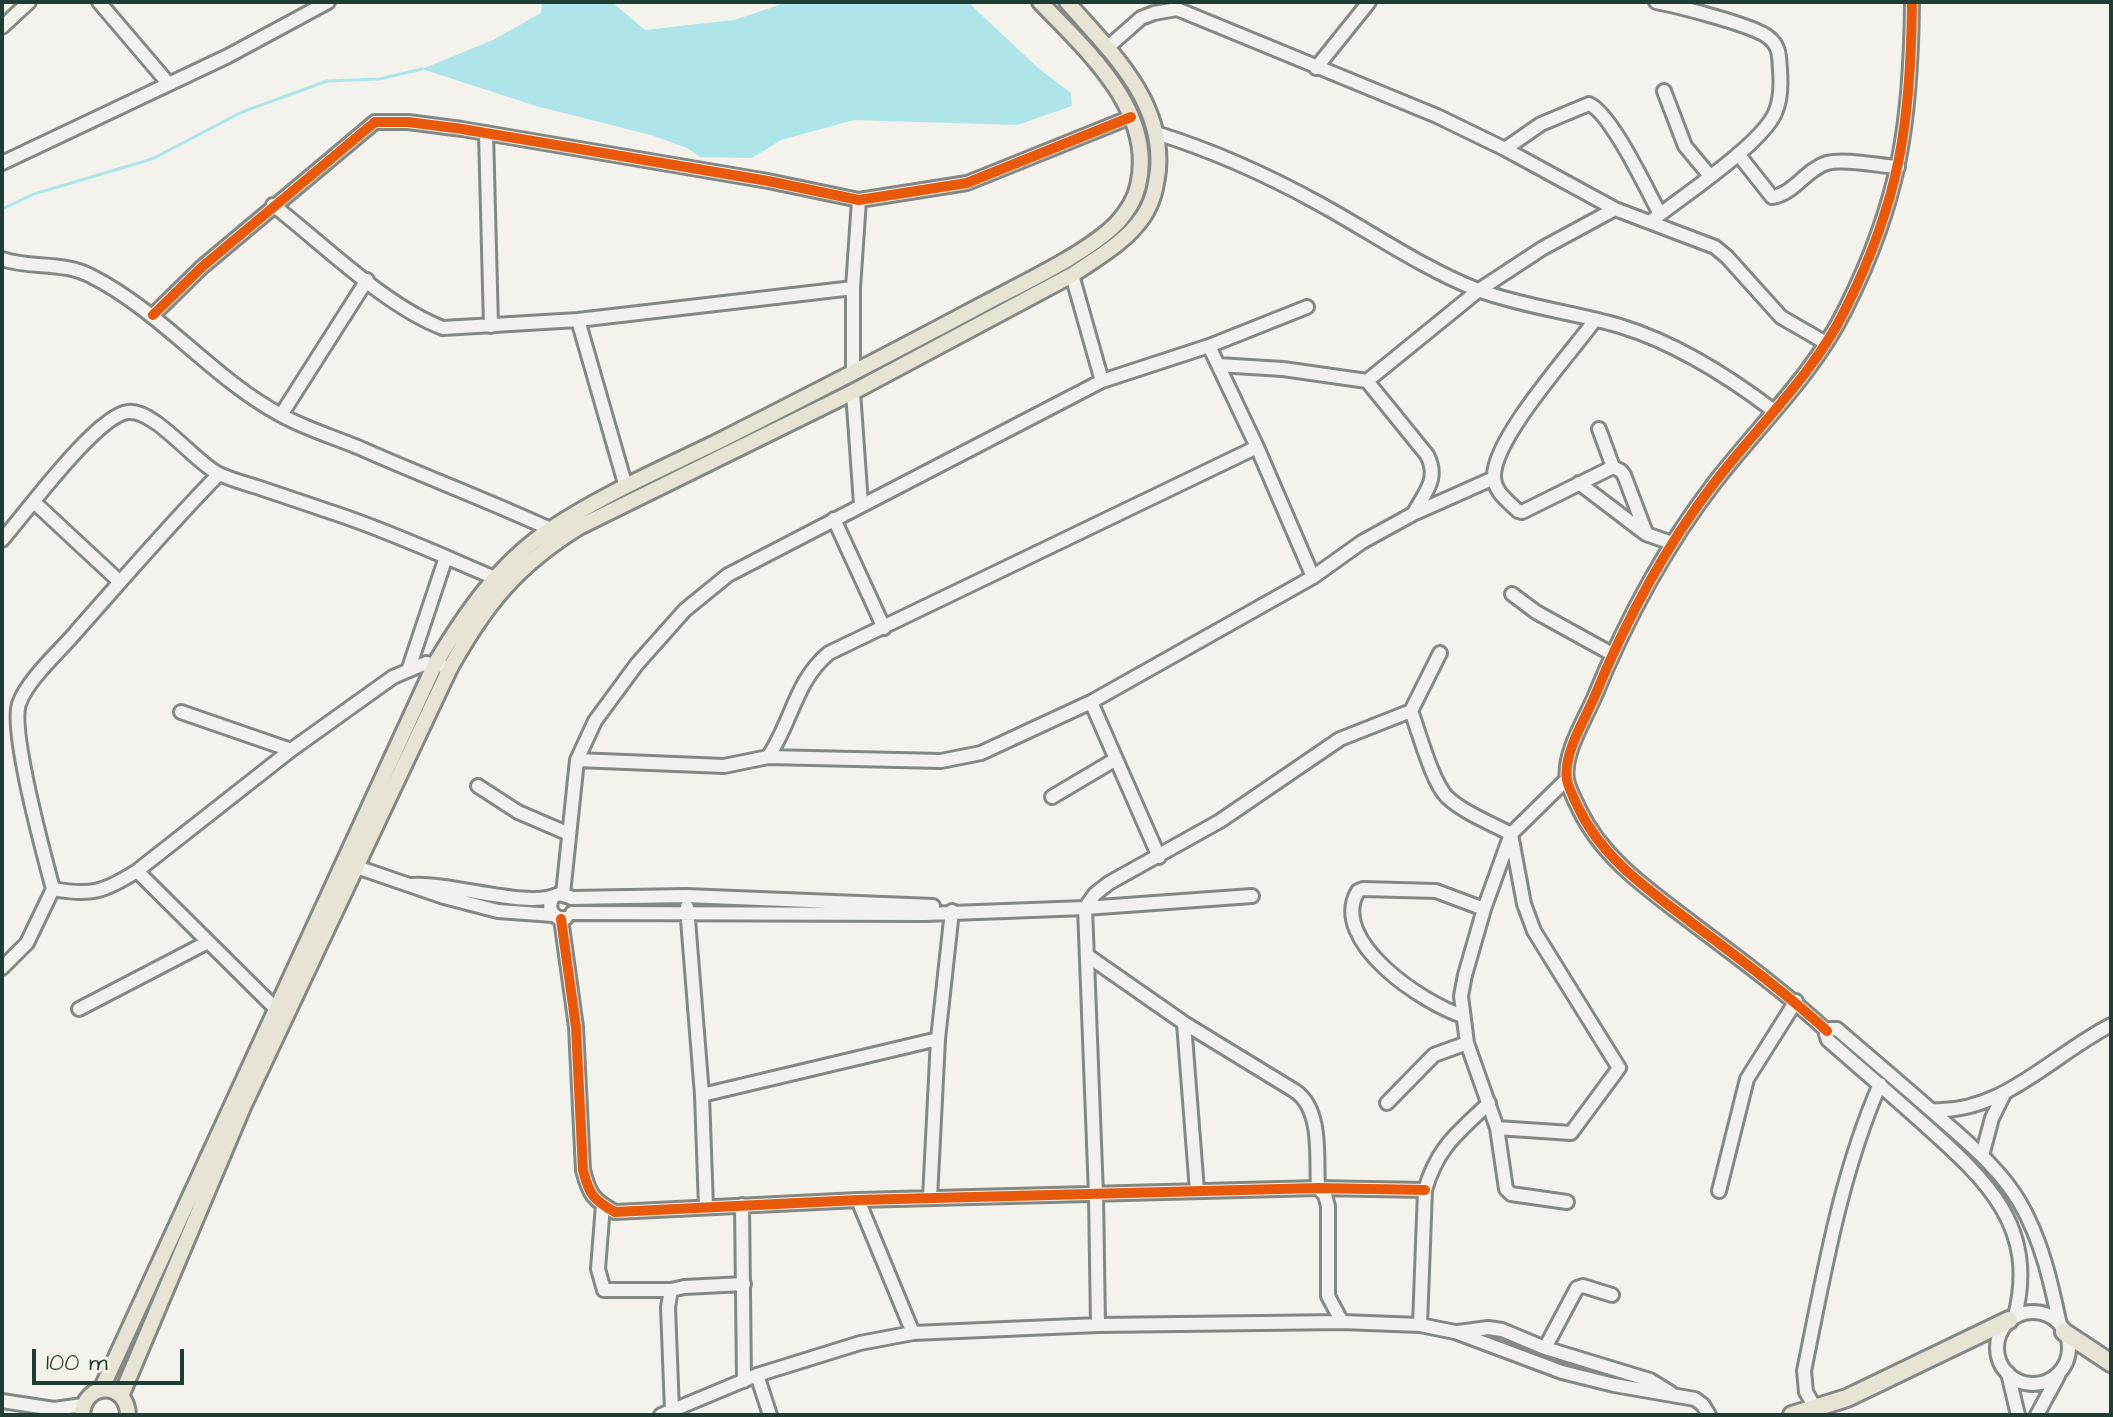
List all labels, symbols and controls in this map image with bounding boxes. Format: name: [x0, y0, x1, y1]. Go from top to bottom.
scale bar: [36, 1333, 188, 1383]
text: 100 m: [46, 1346, 108, 1380]

